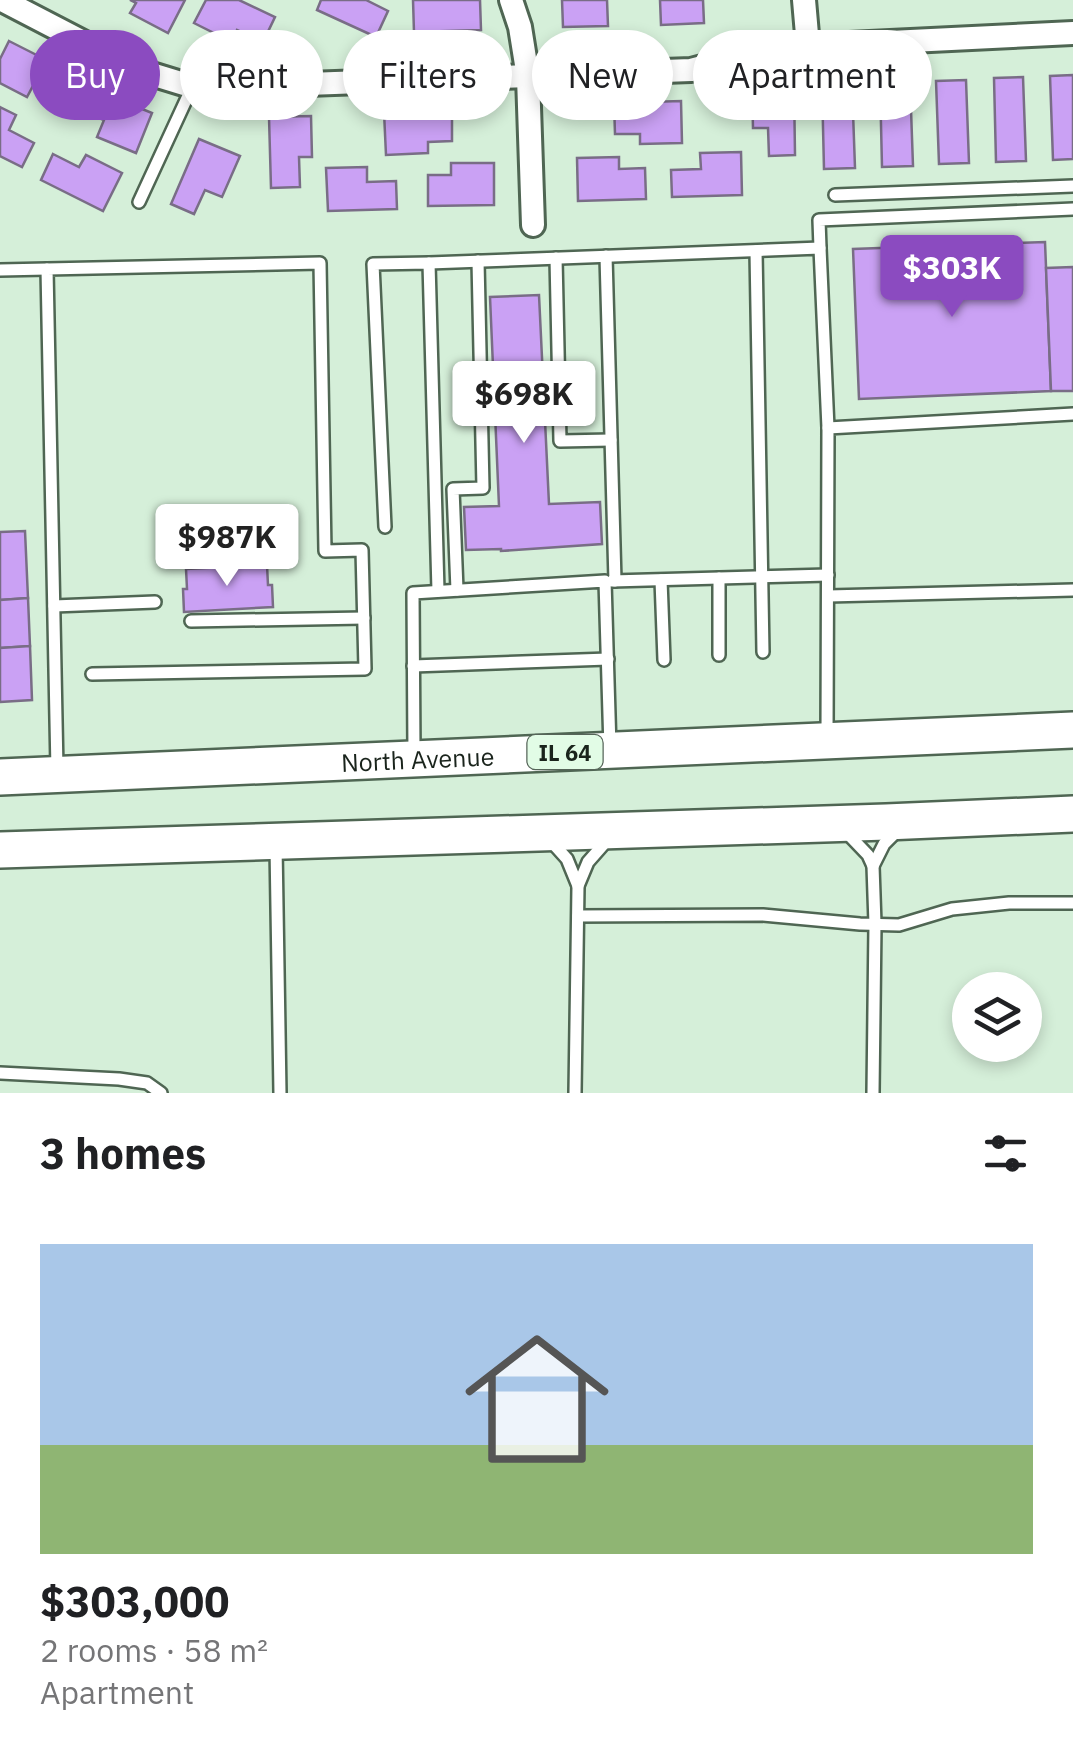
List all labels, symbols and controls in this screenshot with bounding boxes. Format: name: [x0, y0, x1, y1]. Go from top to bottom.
chip: Buy: [30, 30, 160, 120]
chip: Rent: [180, 30, 323, 120]
chip: Filters: [343, 30, 512, 120]
chip: New: [532, 30, 673, 120]
chip: Apartment: [693, 30, 932, 120]
pin: $303K: [882, 235, 1022, 320]
text: $303K: [902, 246, 1002, 288]
pin: $698K: [454, 361, 594, 446]
text: $698K: [474, 372, 574, 414]
pin: $987K: [157, 504, 297, 589]
text: $987K: [177, 515, 277, 557]
road number: IL 64: [528, 735, 602, 769]
street label: North Avenue: [340, 739, 495, 779]
map controls: [952, 972, 1042, 1062]
button: layers: [952, 972, 1042, 1062]
text: 3 homes: [40, 1126, 206, 1181]
icon: filters: [978, 1126, 1033, 1181]
icon: home: [447, 1309, 627, 1489]
text: $303,000: [40, 1574, 229, 1629]
text: 2 rooms · 58 m²: [40, 1629, 268, 1671]
text: Apartment: [40, 1671, 194, 1713]

